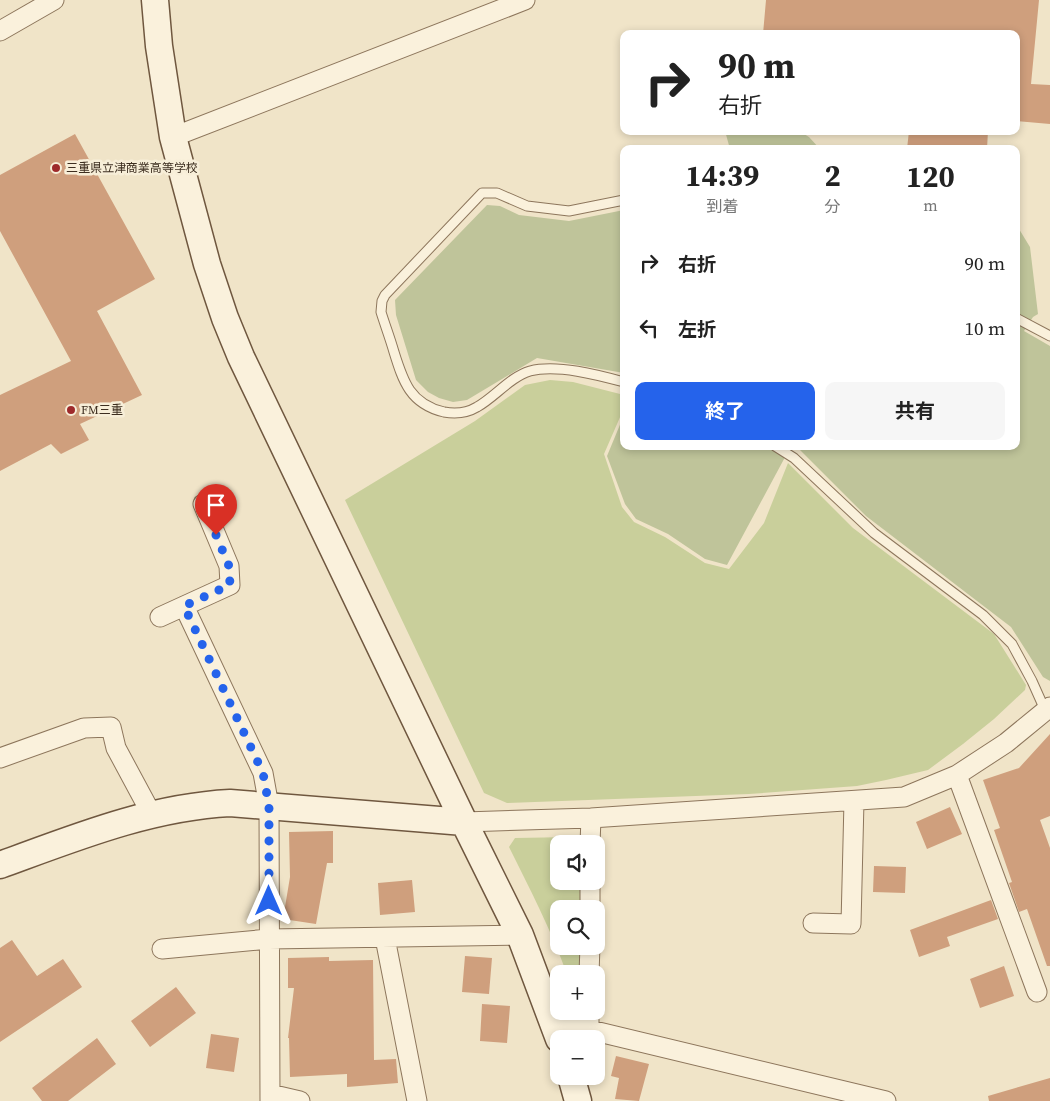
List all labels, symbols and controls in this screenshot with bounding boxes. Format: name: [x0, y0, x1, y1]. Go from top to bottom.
text: 90 m: [718, 42, 795, 90]
icon: right: [635, 50, 700, 115]
text: 右折: [718, 90, 762, 120]
text: 14:39: [685, 155, 759, 196]
text: 2: [824, 155, 841, 196]
text: 120: [906, 156, 955, 197]
place label: 三重県立津商業高等学校: [66, 160, 198, 176]
marker: 三重県立津商業高等学校: [50, 162, 62, 174]
text: m: [923, 194, 938, 216]
text: 到着: [706, 195, 738, 217]
text: 分: [825, 195, 841, 217]
icon: right: [635, 249, 663, 277]
text: 90 m: [964, 250, 1005, 276]
text: 右折: [678, 251, 716, 277]
icon: left: [635, 314, 663, 342]
text: 10 m: [964, 315, 1005, 341]
text: 左折: [678, 316, 716, 342]
button: 終了: [635, 382, 815, 440]
button: 共有: [825, 382, 1005, 440]
place label: FM三重: [81, 402, 123, 418]
marker: FM三重: [65, 404, 77, 416]
pin: [195, 484, 237, 535]
icon: arrive: [202, 491, 230, 519]
map controls: [550, 835, 605, 1085]
button: sound: [550, 835, 605, 890]
position arrow: [242, 874, 294, 926]
button: search: [550, 900, 605, 955]
button: +: [550, 965, 605, 1020]
button: −: [550, 1030, 605, 1085]

